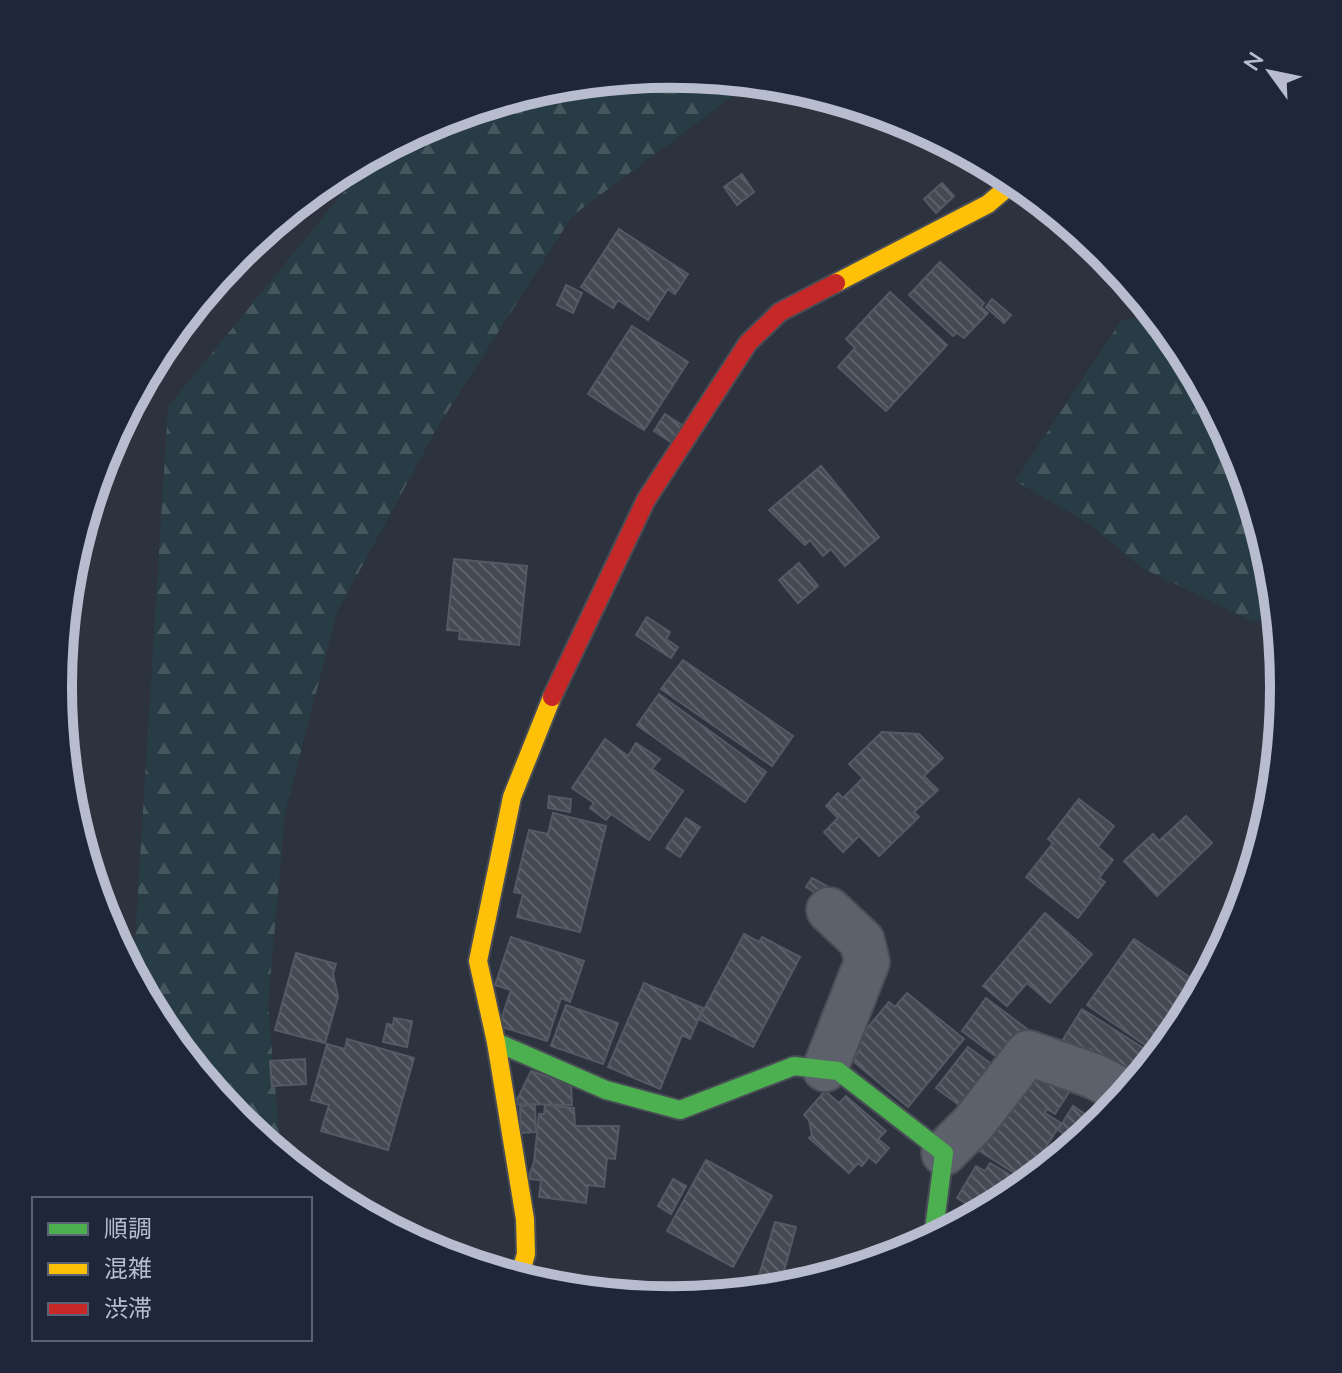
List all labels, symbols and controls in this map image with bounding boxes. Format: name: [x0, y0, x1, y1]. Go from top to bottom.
north arrow: [1230, 32, 1310, 112]
text: N: [1237, 47, 1269, 76]
legend: [32, 1197, 312, 1341]
text: 順調: [104, 1213, 152, 1243]
text: 混雑: [104, 1253, 152, 1283]
text: 渋滞: [104, 1293, 152, 1323]

